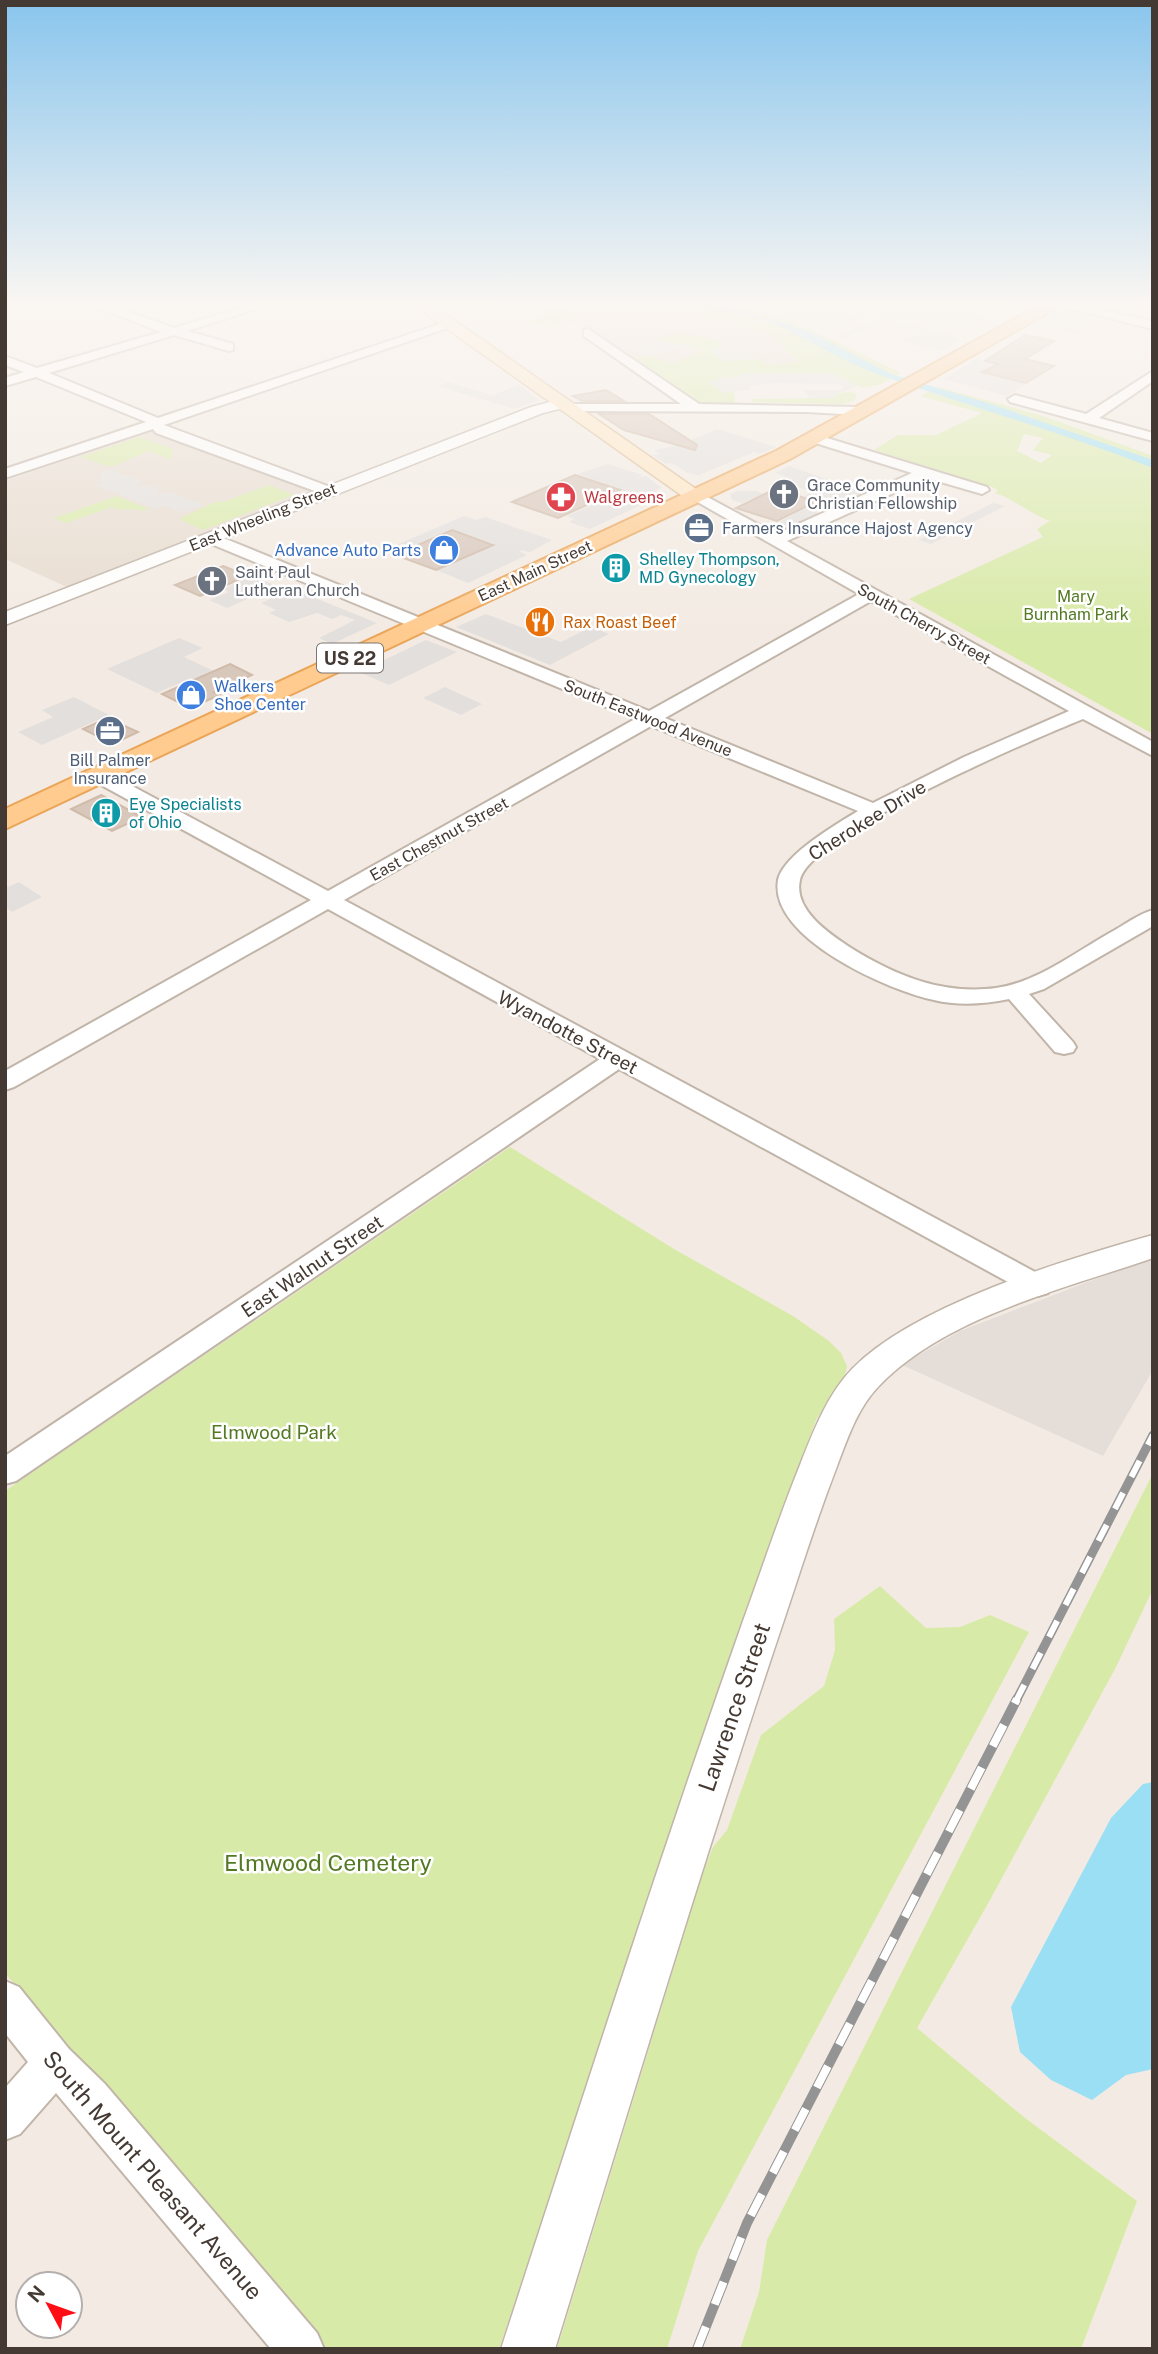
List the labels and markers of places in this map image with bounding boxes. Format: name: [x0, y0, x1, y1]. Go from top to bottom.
place label: Grace Community Christian Fellowship: [807, 476, 957, 513]
church icon: Grace Community Christian Fellowship: [767, 477, 801, 511]
pharmacy icon: Walgreens: [544, 480, 578, 514]
place label: Walgreens: [584, 488, 664, 507]
office icon: Farmers Insurance Hajost Agency: [682, 511, 716, 545]
place label: Farmers Insurance Hajost Agency: [722, 519, 973, 538]
shop icon: Advance Auto Parts: [427, 533, 461, 567]
place label: Advance Auto Parts: [274, 541, 421, 560]
place label: Shelley Thompson, MD Gynecology: [639, 550, 780, 587]
building icon: Shelley Thompson, MD Gynecology: [599, 551, 633, 585]
place label: Saint Paul Lutheran Church: [235, 563, 360, 600]
church icon: Saint Paul Lutheran Church: [195, 564, 229, 598]
restaurant icon: Rax Roast Beef: [523, 605, 557, 639]
place label: Rax Roast Beef: [563, 613, 676, 632]
place label: Walkers Shoe Center: [214, 677, 306, 714]
shop icon: Walkers Shoe Center: [174, 678, 208, 712]
office icon: Bill Palmer Insurance: [93, 714, 127, 748]
place label: Bill Palmer Insurance: [70, 751, 150, 788]
place label: Eye Specialists of Ohio: [129, 795, 242, 832]
building icon: Eye Specialists of Ohio: [89, 796, 123, 830]

